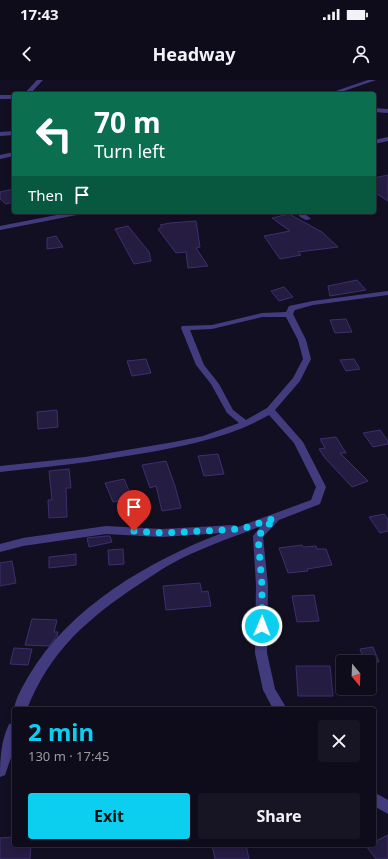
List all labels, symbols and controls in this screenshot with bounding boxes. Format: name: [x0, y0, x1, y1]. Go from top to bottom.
text: 17:43: [20, 4, 59, 24]
text: Headway: [152, 42, 236, 66]
icon: back: [16, 43, 38, 65]
icon: person: [350, 43, 372, 65]
text: 70 m: [94, 103, 161, 141]
icon: left: [28, 108, 80, 160]
text: Turn left: [94, 139, 165, 163]
icon: arrive: [71, 184, 93, 206]
text: Then: [28, 185, 63, 205]
pin: [117, 490, 151, 531]
icon: arrive: [123, 496, 145, 518]
position arrow: [241, 605, 283, 647]
north arrow: [336, 655, 376, 695]
map controls: [336, 655, 376, 695]
text: 2 min: [28, 715, 94, 748]
button: close: [318, 720, 360, 762]
text: 130 m · 17:45: [28, 747, 109, 765]
button: Exit: [28, 793, 190, 839]
button: Share: [198, 793, 360, 839]

